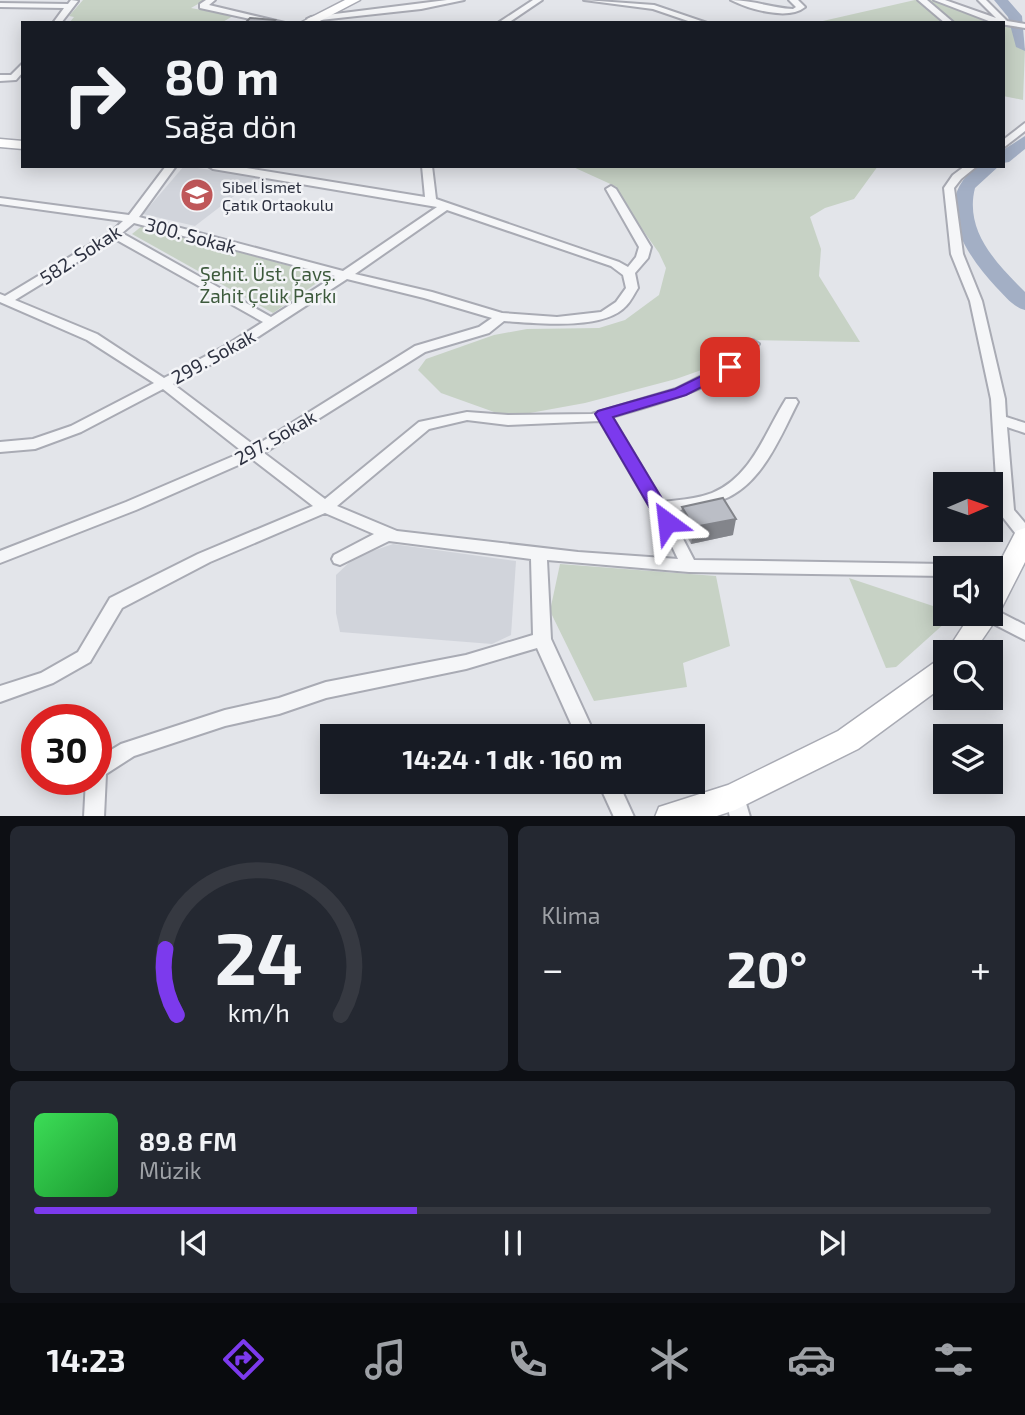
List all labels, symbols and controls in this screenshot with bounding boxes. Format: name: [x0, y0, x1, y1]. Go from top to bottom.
text: 80 m: [164, 46, 279, 105]
icon: right: [49, 49, 140, 140]
text: Sağa dön: [164, 106, 297, 144]
school or university icon: Sibel İsmet Çatık Ortaokulu: [178, 176, 216, 214]
place label: Sibel İsmet Çatık Ortaokulu: [222, 177, 334, 215]
street label: 300. Sokak: [143, 212, 239, 258]
street label: 582. Sokak: [35, 219, 125, 289]
park label: Şehit. Üst. Çavş. Zahit Çelik Parkı: [199, 262, 337, 308]
street label: 299. Sokak: [167, 323, 259, 388]
pin: [700, 337, 760, 397]
icon: arrive: [711, 348, 749, 386]
street label: 297. Sokak: [230, 404, 320, 470]
north arrow: [933, 472, 1003, 542]
map controls: [933, 472, 1003, 794]
position arrow: [630, 485, 704, 559]
button: sound: [933, 556, 1003, 626]
button: search: [933, 640, 1003, 710]
speed limit sign: 30: [21, 704, 112, 795]
button: layers: [933, 724, 1003, 794]
text: 14:24 · 1 dk · 160 m: [403, 743, 622, 774]
text: Klima: [542, 901, 600, 929]
text: 24: [214, 912, 303, 1000]
text: 20°: [726, 936, 807, 998]
text: −: [542, 945, 564, 991]
text: +: [970, 945, 991, 991]
text: km/h: [228, 996, 290, 1026]
text: 89.8 FM: [139, 1125, 237, 1156]
text: Müzik: [139, 1156, 201, 1184]
icon: previous: [175, 1224, 213, 1262]
icon: pause: [494, 1224, 532, 1262]
icon: next: [813, 1224, 851, 1262]
icon: directions: [219, 1335, 268, 1384]
icon: music: [361, 1335, 410, 1384]
icon: phone: [503, 1335, 552, 1384]
icon: climate: [645, 1335, 694, 1384]
icon: car: [787, 1335, 836, 1384]
icon: filters: [929, 1335, 978, 1384]
text: 14:23: [47, 1340, 126, 1378]

